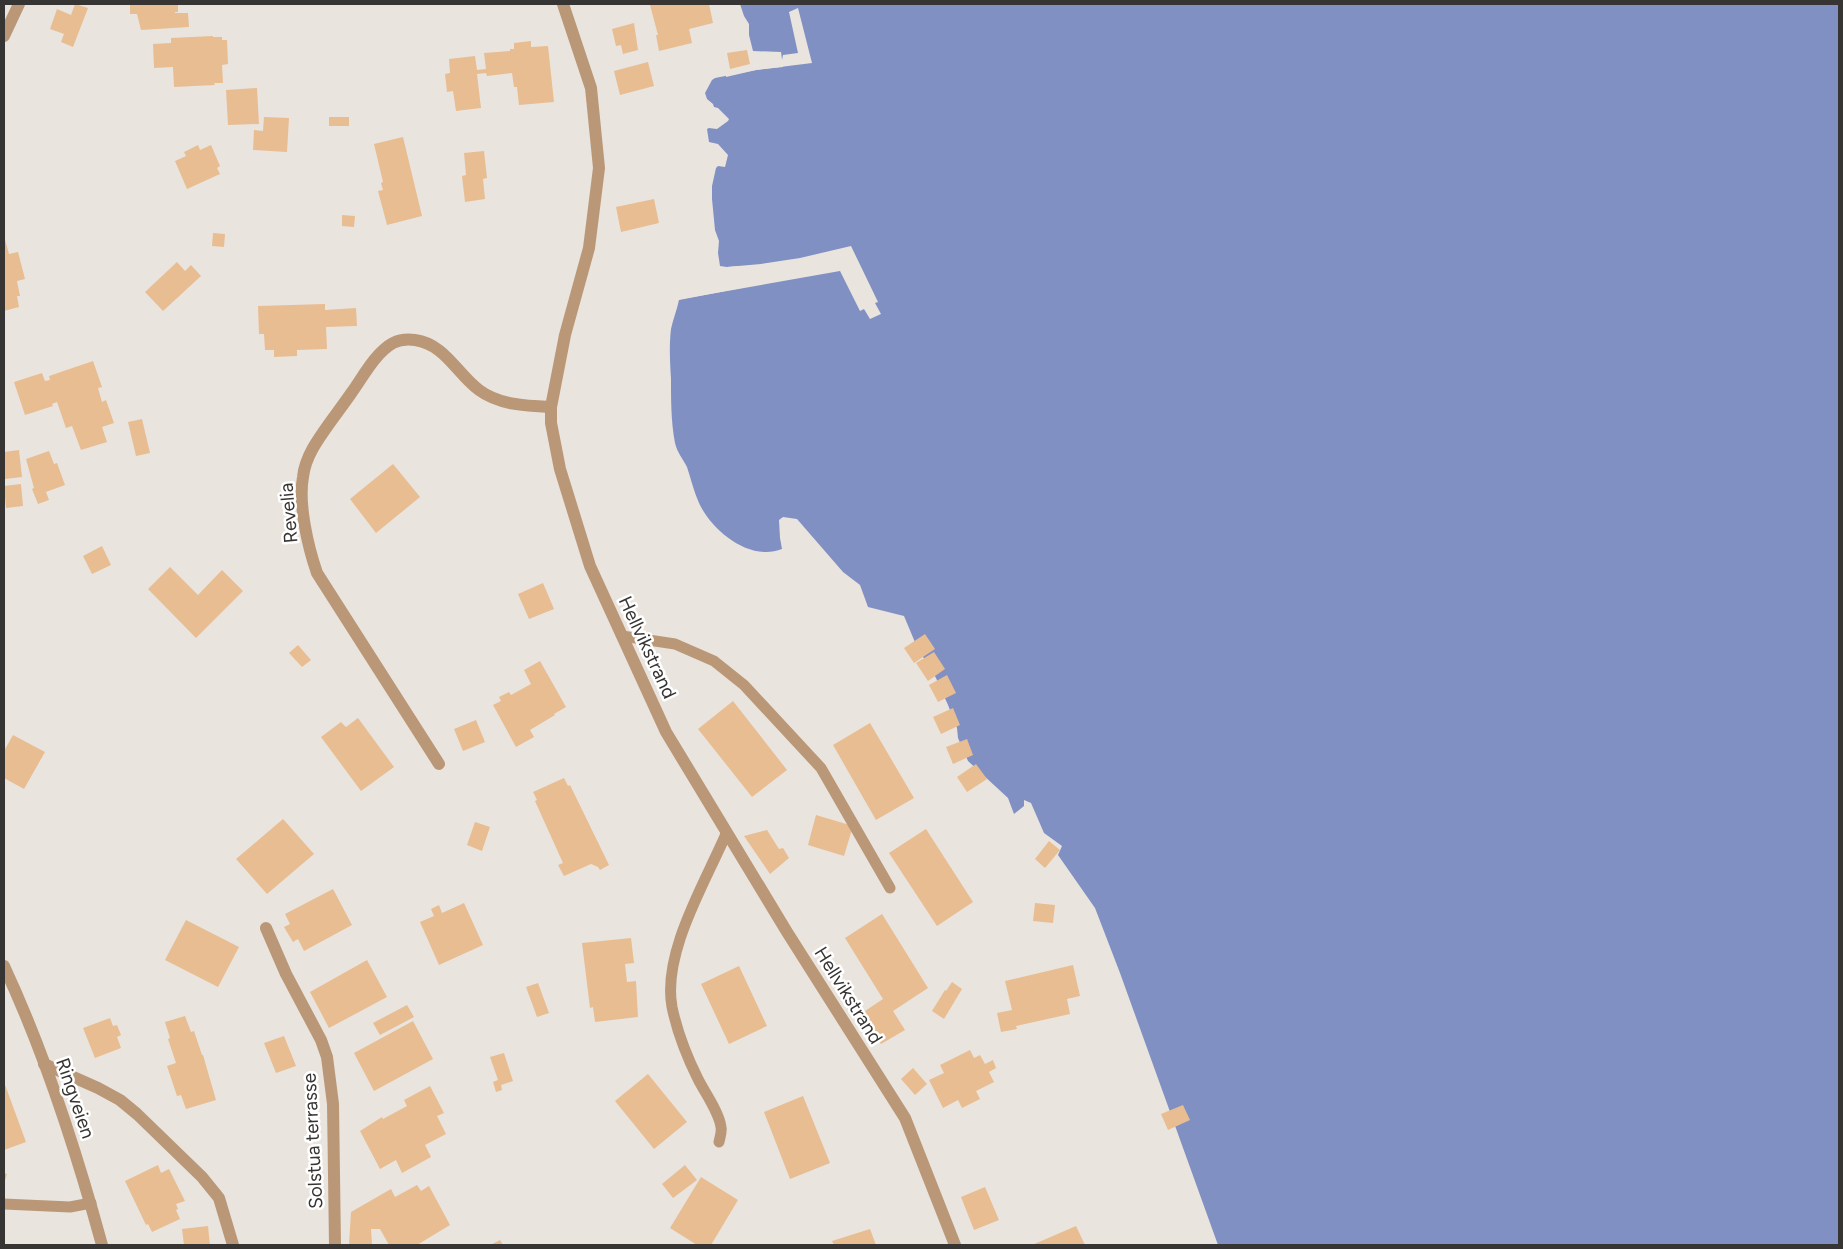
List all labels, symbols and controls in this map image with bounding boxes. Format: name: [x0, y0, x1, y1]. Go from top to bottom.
street label: Revelia: [274, 482, 303, 544]
street label: Hellvikstrand: [614, 592, 681, 702]
street label: Hellvikstrand: [810, 942, 888, 1048]
street label: Ringveien: [51, 1055, 100, 1141]
street label: Solstua terrasse: [297, 1072, 328, 1209]

